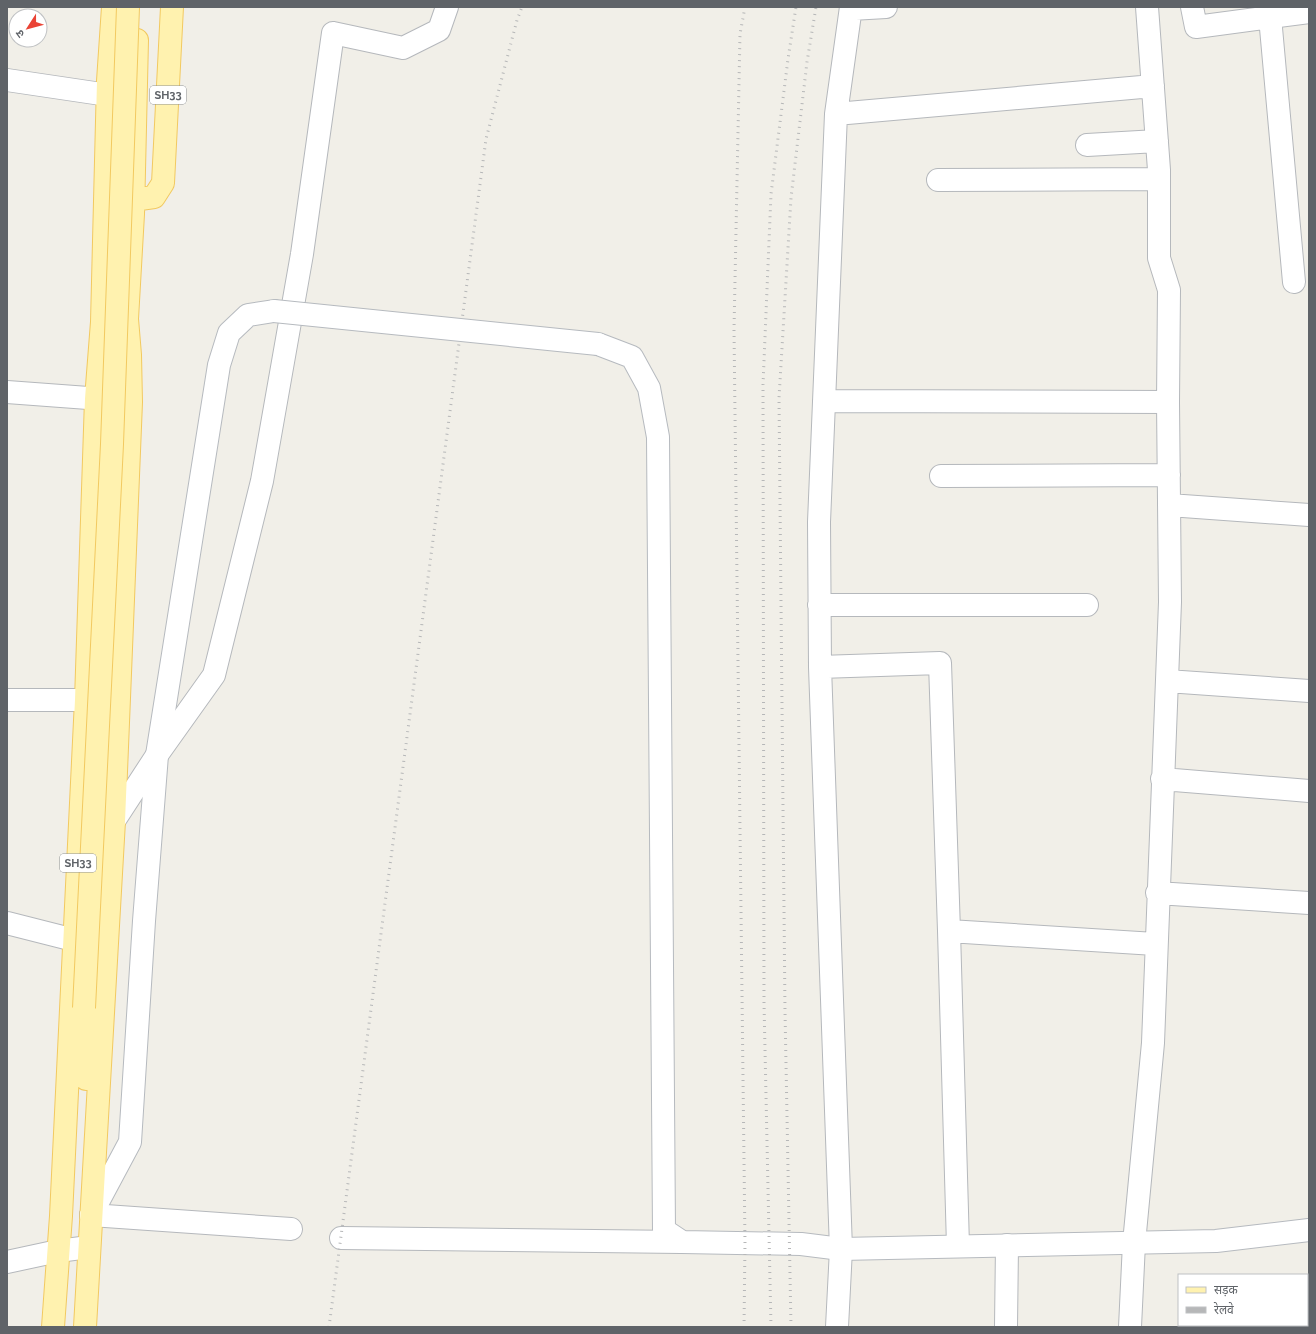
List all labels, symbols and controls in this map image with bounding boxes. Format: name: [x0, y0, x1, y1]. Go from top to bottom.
north arrow: [8, 8, 48, 48]
text: उ: [13, 27, 27, 40]
road number: SH33: [150, 86, 186, 104]
road number: SH33: [60, 854, 96, 872]
legend: [1178, 1274, 1308, 1326]
text: सड़क: [1214, 1283, 1239, 1297]
text: रेलवे: [1214, 1302, 1234, 1317]

